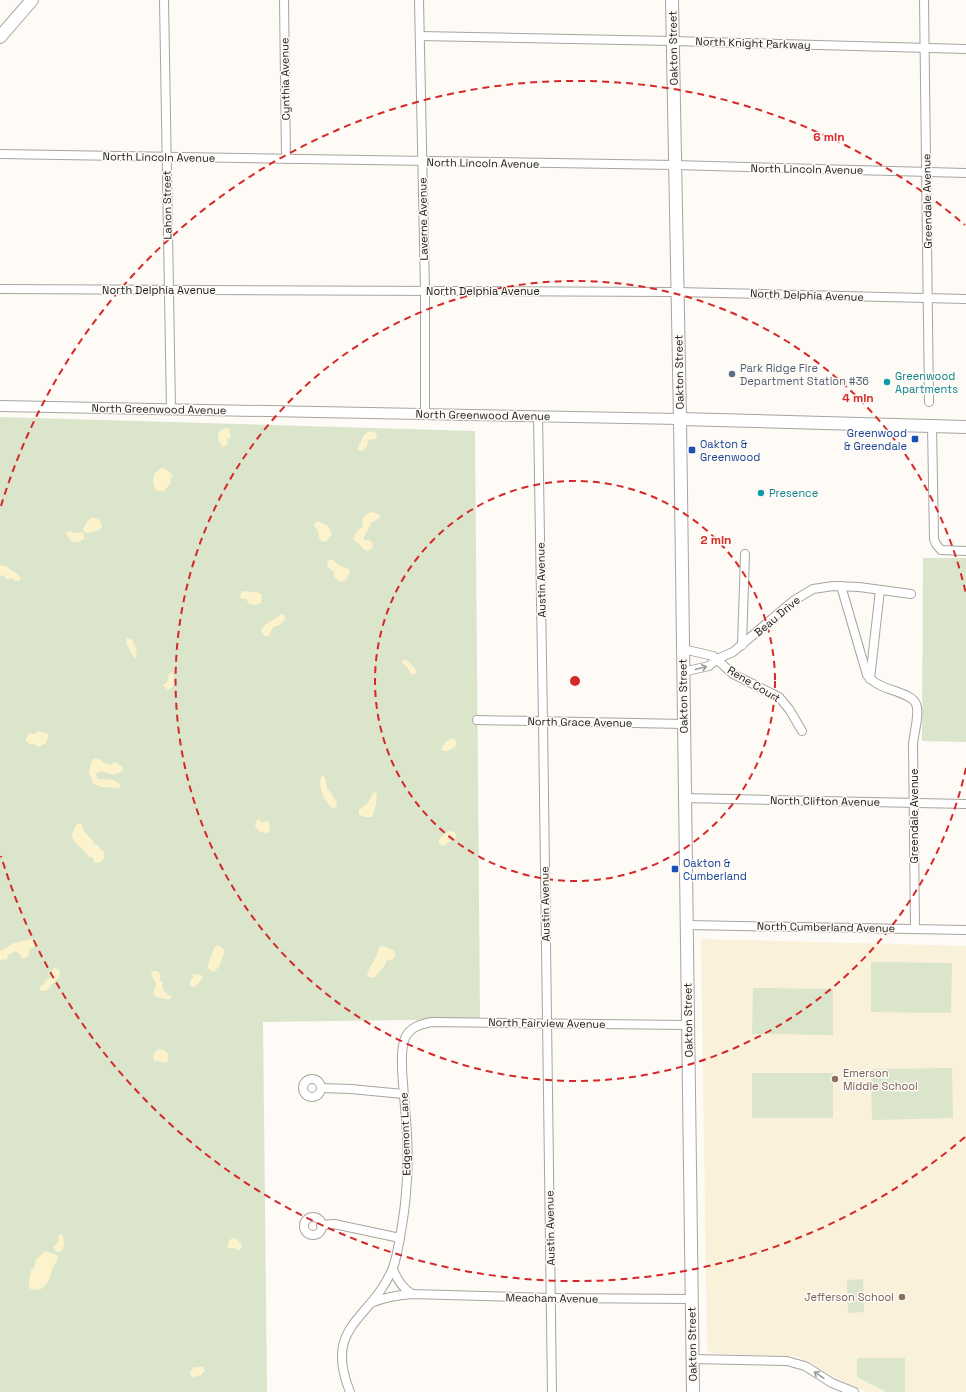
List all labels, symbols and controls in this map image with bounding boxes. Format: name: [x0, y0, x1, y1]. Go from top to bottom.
street label: Oakton Street: [665, 11, 681, 85]
street label: North Knight Parkway: [695, 34, 811, 52]
street label: Cynthia Avenue: [277, 38, 293, 120]
text: 6 min: [813, 129, 845, 145]
street label: North Lincoln Avenue: [103, 149, 215, 165]
street label: Greendale Avenue: [919, 153, 935, 249]
street label: North Lincoln Avenue: [427, 155, 539, 171]
street label: North Lincoln Avenue: [751, 161, 863, 177]
street label: Lahon Street: [159, 170, 175, 240]
street label: Laverne Avenue: [415, 177, 431, 261]
street label: North Delphia Avenue: [102, 283, 216, 297]
street label: North Delphia Avenue: [426, 284, 540, 298]
street label: North Delphia Avenue: [750, 286, 864, 304]
street label: Oakton Street: [671, 335, 687, 409]
place label: Park Ridge Fire Department Station #36: [740, 361, 869, 388]
marker: Park Ridge Fire Department Station #36: [727, 369, 737, 379]
place label: Greenwood Apartments: [895, 369, 958, 396]
marker: Greenwood Apartments: [882, 377, 892, 387]
text: 4 min: [842, 390, 874, 406]
street label: North Greenwood Avenue: [92, 401, 226, 417]
street label: North Greenwood Avenue: [416, 407, 550, 423]
place label: Greenwood & Greendale: [844, 426, 907, 453]
marker: Greenwood & Greendale: [910, 434, 920, 444]
place label: Oakton & Greenwood: [700, 437, 760, 464]
marker: Oakton & Greenwood: [687, 445, 697, 455]
place label: Presence: [769, 486, 818, 500]
marker: Presence: [756, 488, 766, 498]
text: 2 min: [700, 532, 732, 548]
street label: Austin Avenue: [533, 542, 549, 618]
street label: Beau Drive: [751, 593, 803, 639]
street label: Oakton Street: [675, 659, 691, 733]
one-way arrow: [694, 663, 707, 671]
street label: Rene Court: [725, 663, 783, 705]
centre of rings: [568, 674, 582, 688]
street label: North Grace Avenue: [527, 714, 633, 730]
street label: Greendale Avenue: [907, 768, 921, 864]
street label: North Clifton Avenue: [770, 793, 880, 809]
place label: Oakton & Cumberland: [683, 856, 747, 883]
marker: Oakton & Cumberland: [670, 864, 680, 874]
street label: Austin Avenue: [537, 866, 553, 942]
street label: North Cumberland Avenue: [757, 919, 895, 935]
street label: Oakton Street: [680, 983, 696, 1057]
street label: North Fairview Avenue: [488, 1015, 606, 1031]
place label: Emerson Middle School: [843, 1066, 918, 1093]
marker: Emerson Middle School: [830, 1074, 840, 1084]
street label: Edgemont Lane: [397, 1092, 413, 1176]
street label: Austin Avenue: [542, 1190, 558, 1266]
street label: Meacham Avenue: [505, 1290, 599, 1306]
place label: Jefferson School: [804, 1290, 894, 1304]
marker: Jefferson School: [897, 1292, 907, 1302]
street label: Oakton Street: [684, 1307, 700, 1381]
one-way arrow: [813, 1371, 824, 1379]

